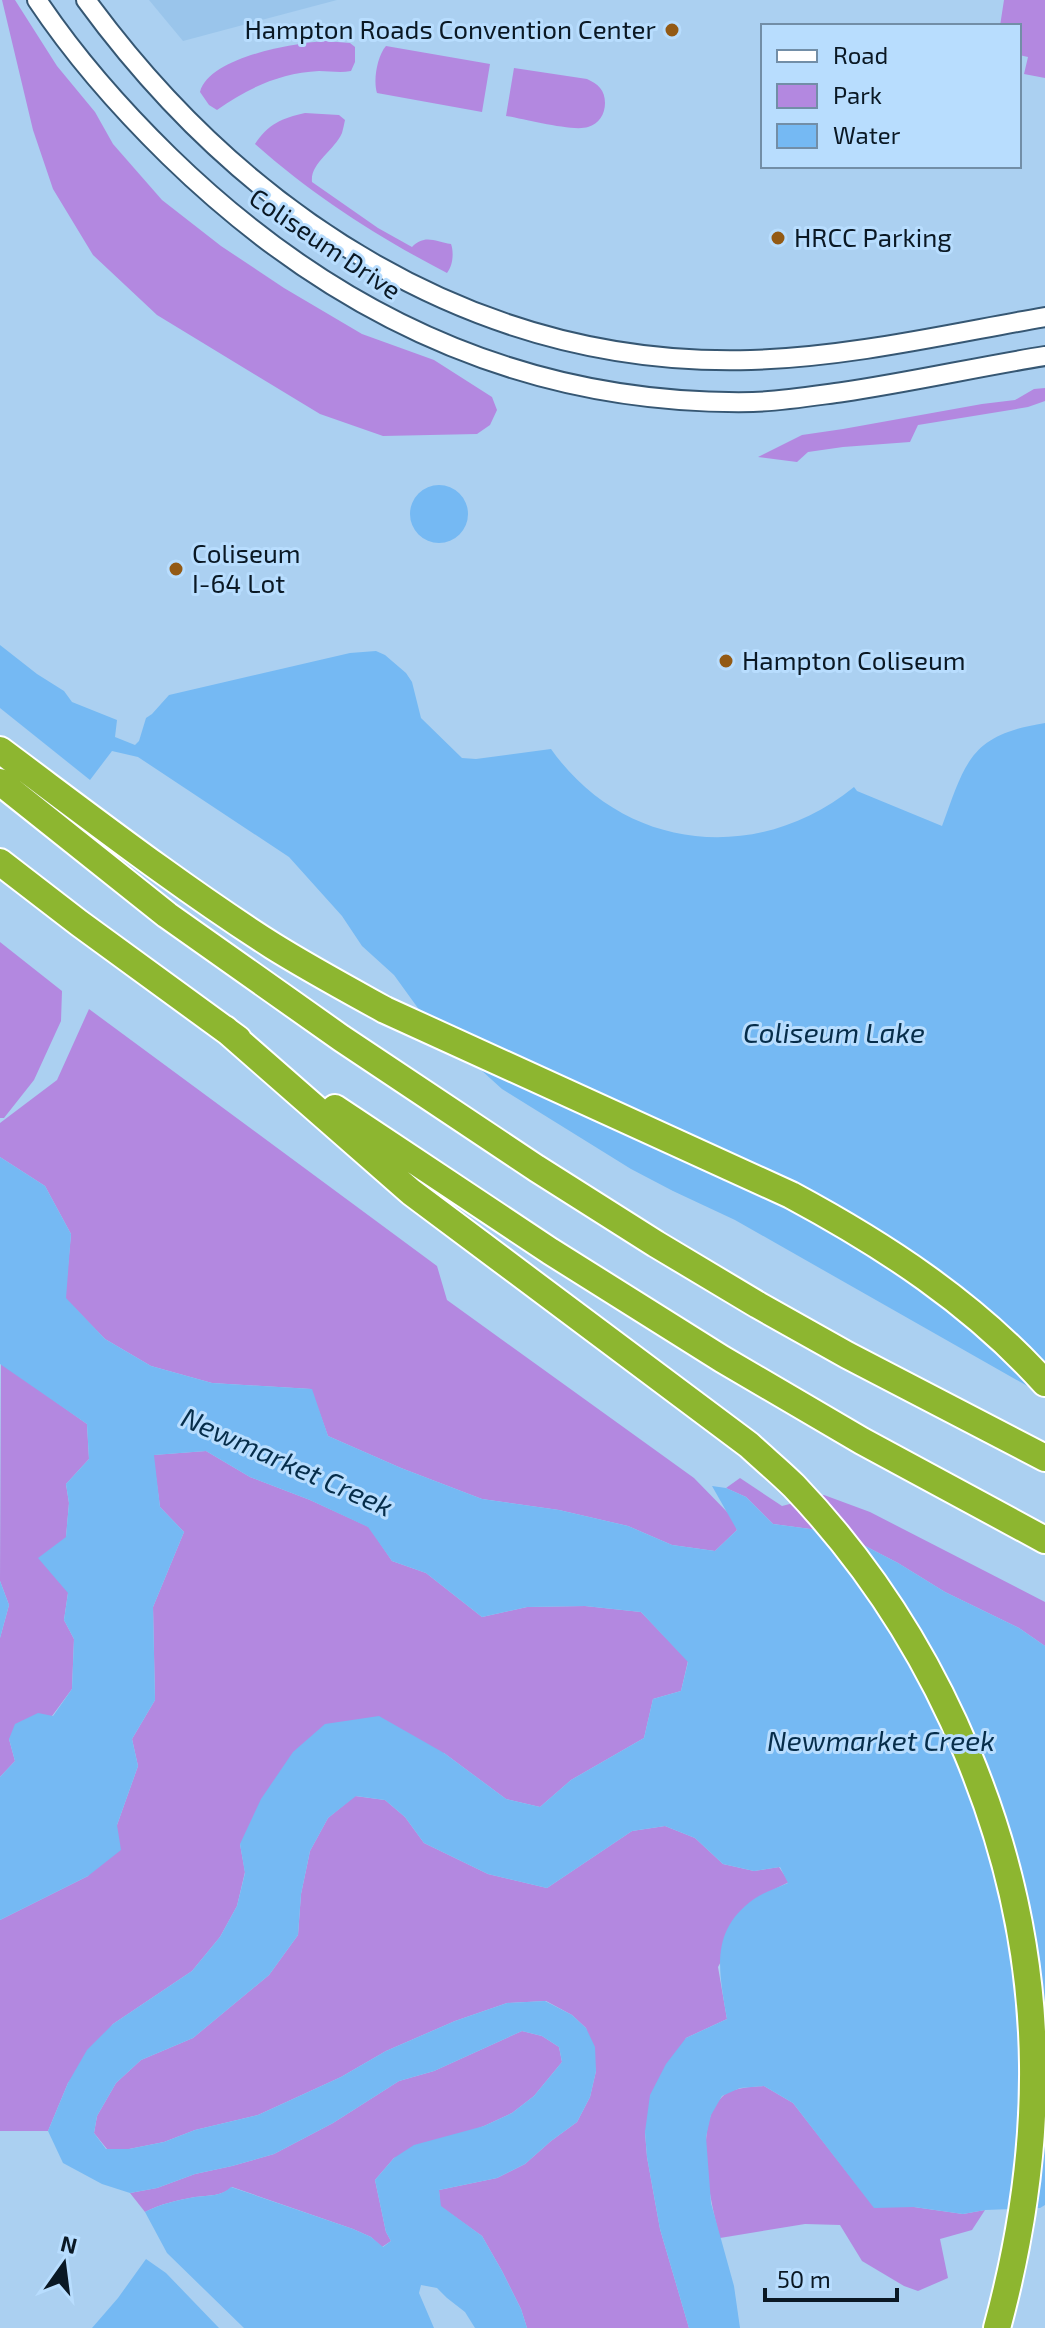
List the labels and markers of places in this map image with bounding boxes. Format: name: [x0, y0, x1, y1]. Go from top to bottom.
place label: Hampton Roads Convention Center: [244, 13, 656, 44]
marker: Hampton Roads Convention Center: [663, 21, 681, 39]
place label: HRCC Parking: [794, 221, 952, 252]
marker: HRCC Parking: [769, 229, 787, 247]
place label: Coliseum I-64 Lot: [192, 537, 301, 598]
marker: Coliseum I-64 Lot: [167, 560, 185, 578]
place label: Hampton Coliseum: [742, 644, 966, 675]
marker: Hampton Coliseum: [717, 652, 735, 670]

